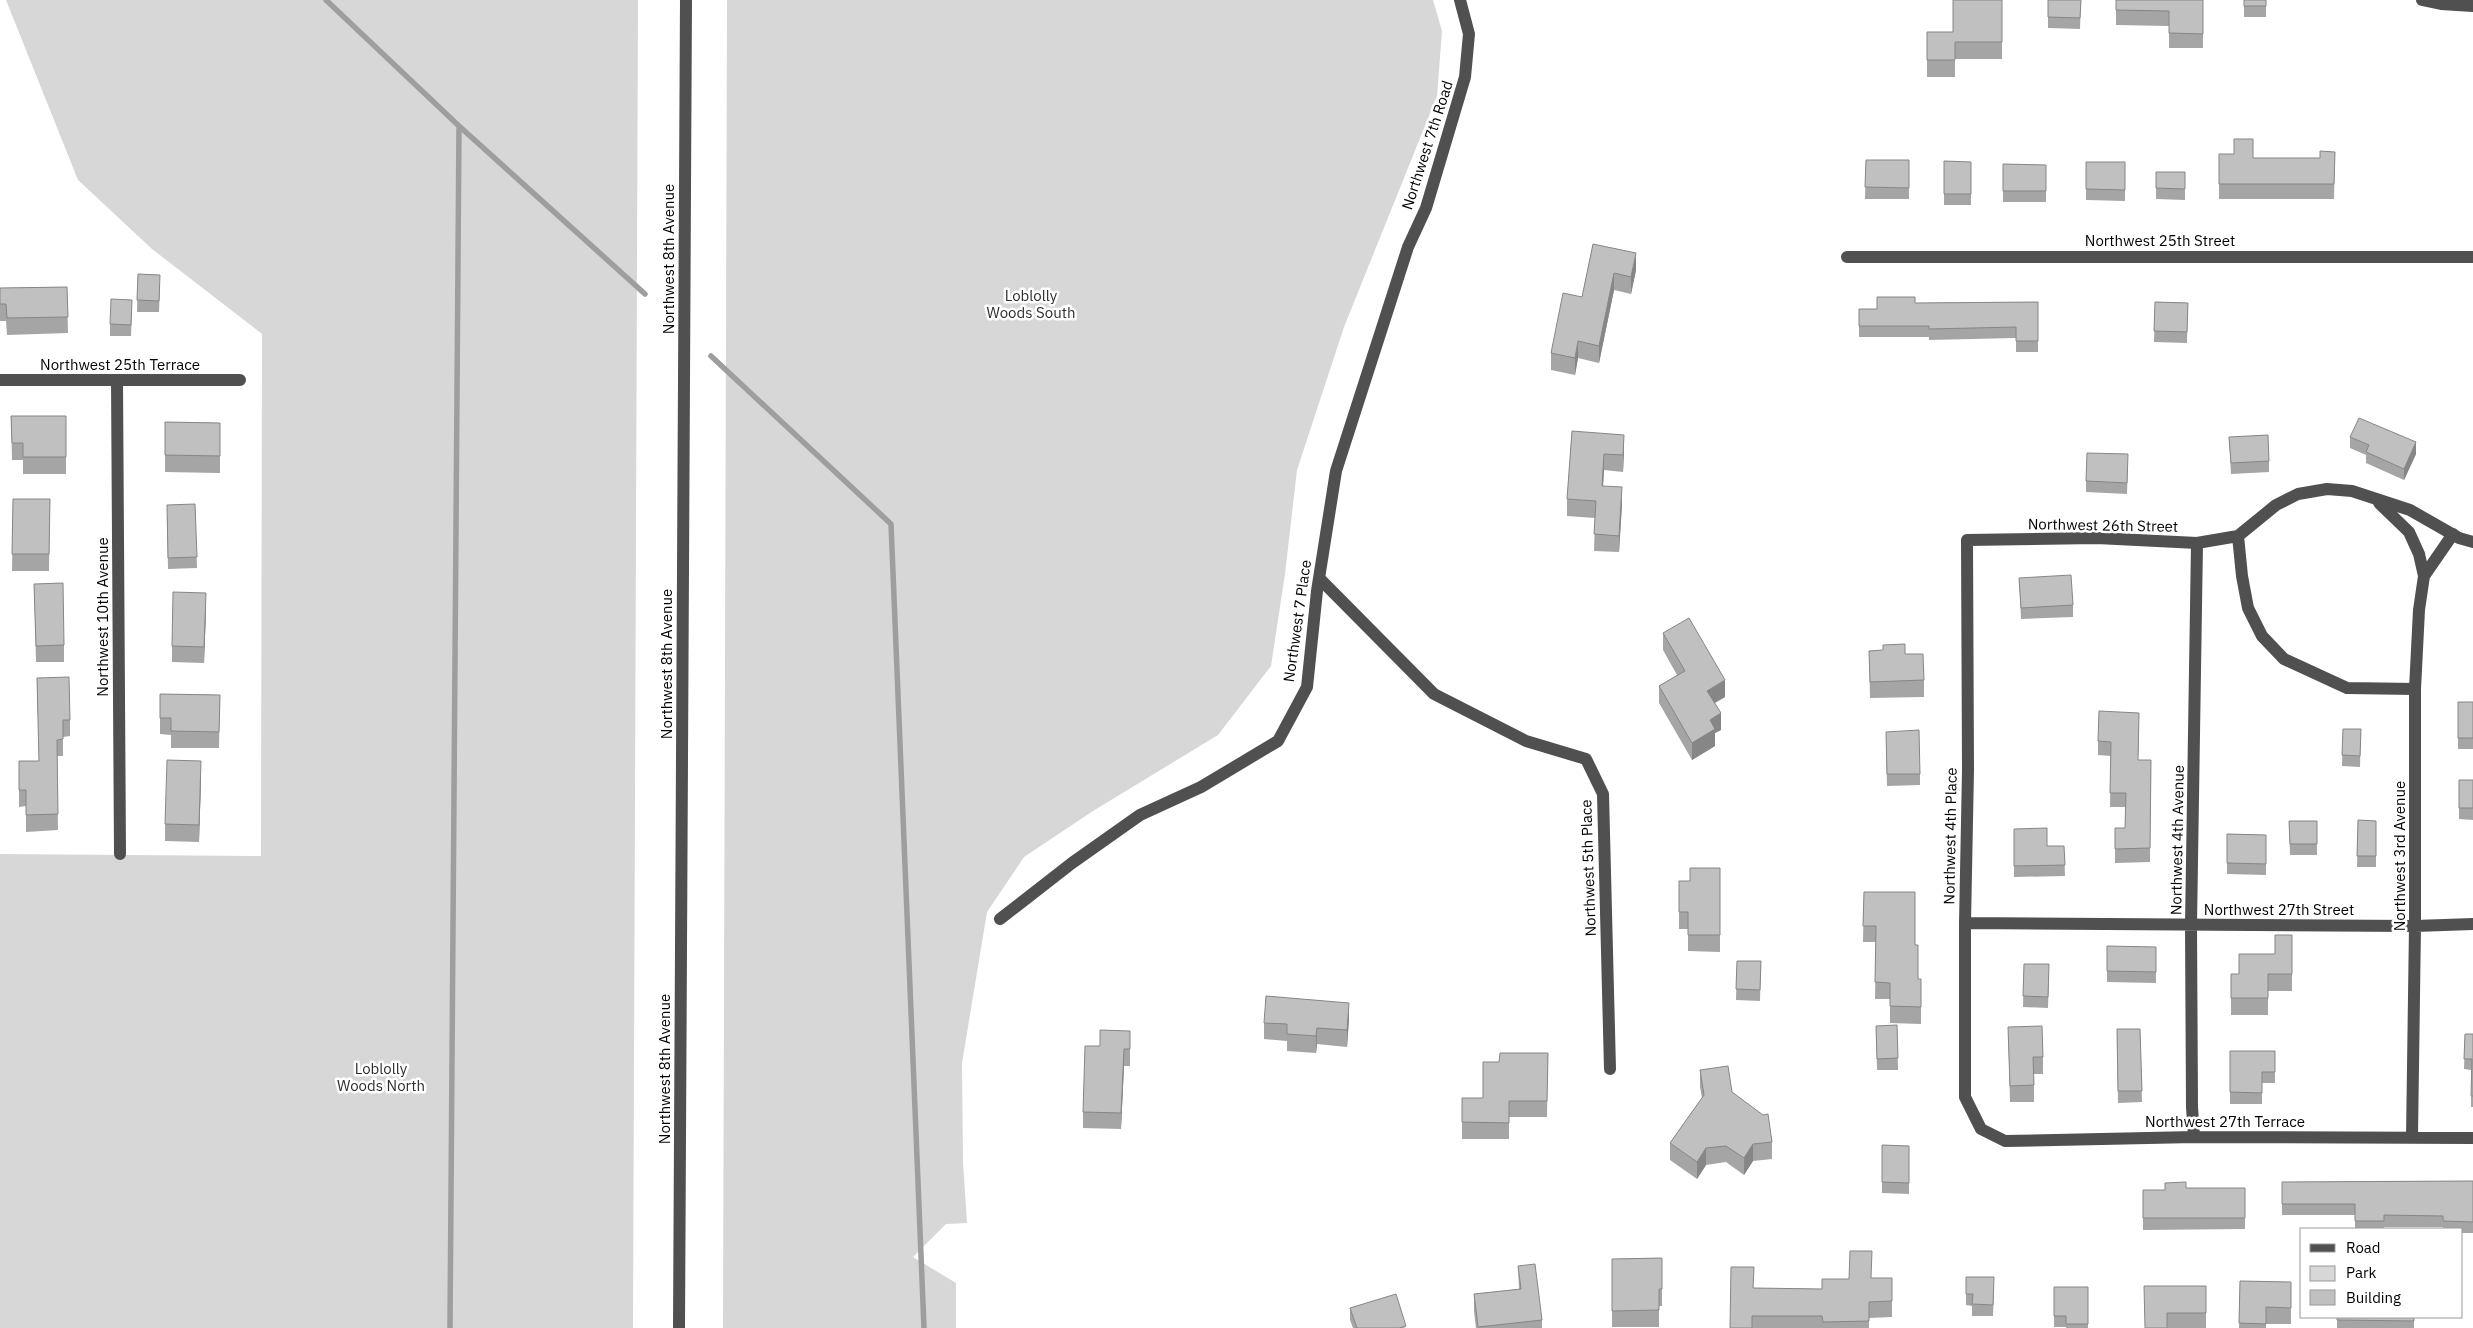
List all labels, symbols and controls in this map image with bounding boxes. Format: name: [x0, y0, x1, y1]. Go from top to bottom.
street label: Northwest 7th Road: [1397, 78, 1457, 212]
street label: Northwest 8th Avenue: [659, 184, 678, 334]
street label: Northwest 25th Street: [2085, 231, 2235, 250]
park label: Loblolly Woods South: [987, 286, 1075, 322]
street label: Northwest 25th Terrace: [40, 355, 200, 374]
street label: Northwest 26th Street: [2028, 514, 2178, 536]
street label: Northwest 10th Avenue: [93, 537, 112, 697]
street label: Northwest 7 Place: [1279, 559, 1315, 683]
street label: Northwest 8th Avenue: [657, 589, 676, 739]
street label: Northwest 4th Avenue: [2166, 765, 2188, 915]
street label: Northwest 4th Place: [1939, 767, 1961, 905]
street label: Northwest 3rd Avenue: [2390, 781, 2409, 931]
street label: Northwest 5th Place: [1576, 799, 1600, 937]
street label: Northwest 27th Street: [2204, 900, 2354, 919]
street label: Northwest 8th Avenue: [655, 994, 674, 1144]
park label: Loblolly Woods North: [337, 1059, 425, 1095]
street label: Northwest 27th Terrace: [2145, 1112, 2305, 1131]
legend: [2300, 1228, 2463, 1318]
text: Road: [2346, 1238, 2381, 1257]
text: Park: [2346, 1263, 2376, 1282]
text: Building: [2346, 1288, 2401, 1307]

